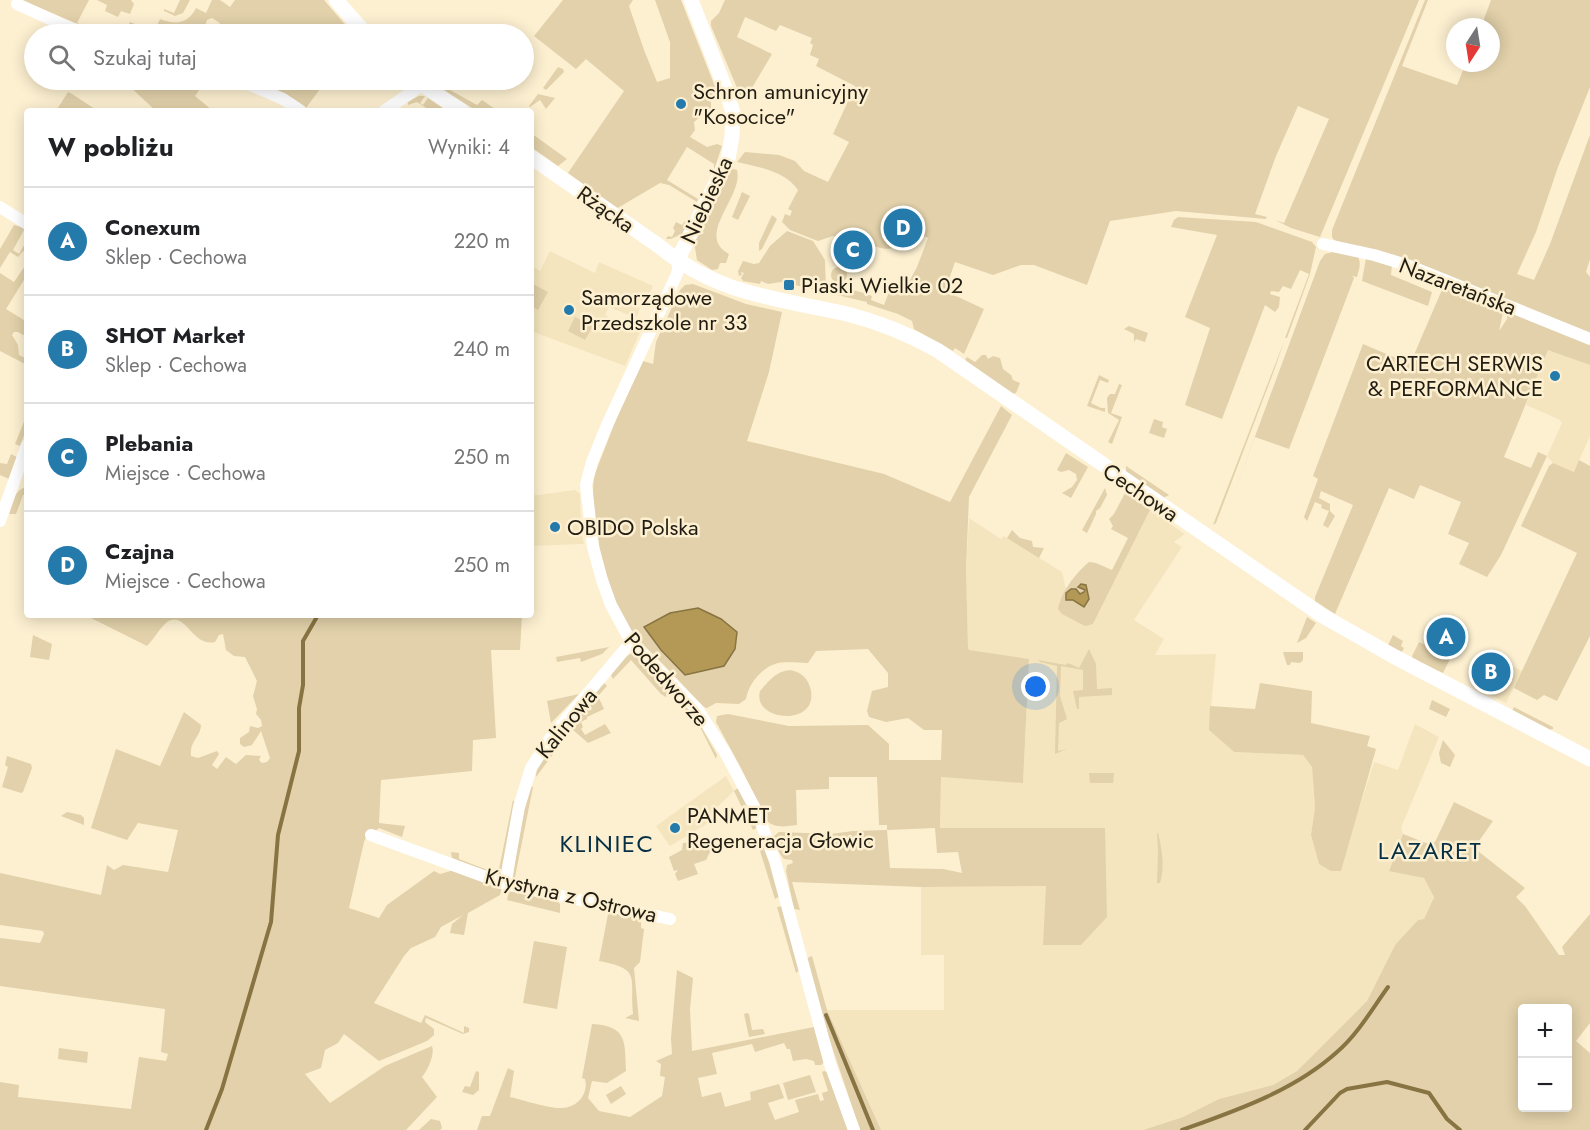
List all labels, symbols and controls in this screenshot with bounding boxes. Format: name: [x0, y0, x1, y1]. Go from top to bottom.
north arrow: [1446, 18, 1500, 72]
search box: [24, 24, 534, 90]
icon: search: [45, 41, 78, 74]
text: Szukaj tutaj: [93, 41, 197, 73]
place label: Schron amunicyjny "Kosocice": [693, 75, 868, 132]
marker: Schron amunicyjny "Kosocice": [674, 97, 688, 111]
text: W pobliżu: [48, 128, 174, 166]
text: Wyniki: 4: [428, 133, 510, 162]
street label: Niebieska: [672, 151, 740, 249]
street label: Rżącka: [571, 178, 641, 240]
pin: D: [884, 206, 922, 250]
text: Conexum: [105, 211, 201, 243]
text: A: [60, 227, 75, 256]
text: 220 m: [454, 227, 510, 256]
pin: C: [834, 228, 872, 272]
text: Sklep · Cechowa: [105, 243, 247, 272]
street label: Nazaretańska: [1395, 249, 1521, 323]
place label: Piaski Wielkie 02: [801, 269, 963, 301]
marker: Piaski Wielkie 02: [782, 278, 796, 292]
place label: Samorządowe Przedszkole nr 33: [581, 281, 748, 338]
marker: Samorządowe Przedszkole nr 33: [562, 303, 576, 317]
text: SHOT Market: [105, 319, 245, 351]
text: B: [61, 335, 74, 364]
text: 240 m: [453, 335, 510, 364]
place label: CARTECH SERWIS & PERFORMANCE: [1366, 347, 1543, 404]
text: Sklep · Cechowa: [105, 351, 247, 380]
marker: CARTECH SERWIS & PERFORMANCE: [1548, 369, 1562, 383]
text: Plebania: [105, 427, 193, 459]
text: C: [60, 443, 75, 472]
text: 250 m: [454, 443, 510, 472]
street label: Cechowa: [1097, 455, 1185, 529]
text: Miejsce · Cechowa: [105, 459, 266, 488]
place label: OBIDO Polska: [567, 511, 699, 543]
marker: OBIDO Polska: [548, 520, 562, 534]
text: Czajna: [105, 535, 174, 567]
text: D: [60, 551, 75, 580]
text: 250 m: [454, 551, 510, 580]
text: Miejsce · Cechowa: [105, 567, 266, 596]
pin: A: [1426, 614, 1466, 660]
street label: Podedworze: [617, 625, 717, 733]
pin: B: [1472, 650, 1510, 694]
your location: [1021, 672, 1050, 701]
street label: Kalinowa: [528, 681, 604, 765]
place label: PANMET Regeneracja Głowic: [687, 799, 874, 856]
marker: PANMET Regeneracja Głowic: [668, 821, 682, 835]
district label: KLINIEC: [560, 826, 654, 861]
district label: LAZARET: [1378, 833, 1482, 868]
street label: Krystyna z Ostrowa: [482, 860, 660, 930]
map controls: [1518, 1004, 1572, 1112]
button: +: [1518, 1004, 1572, 1058]
button: −: [1518, 1058, 1572, 1112]

